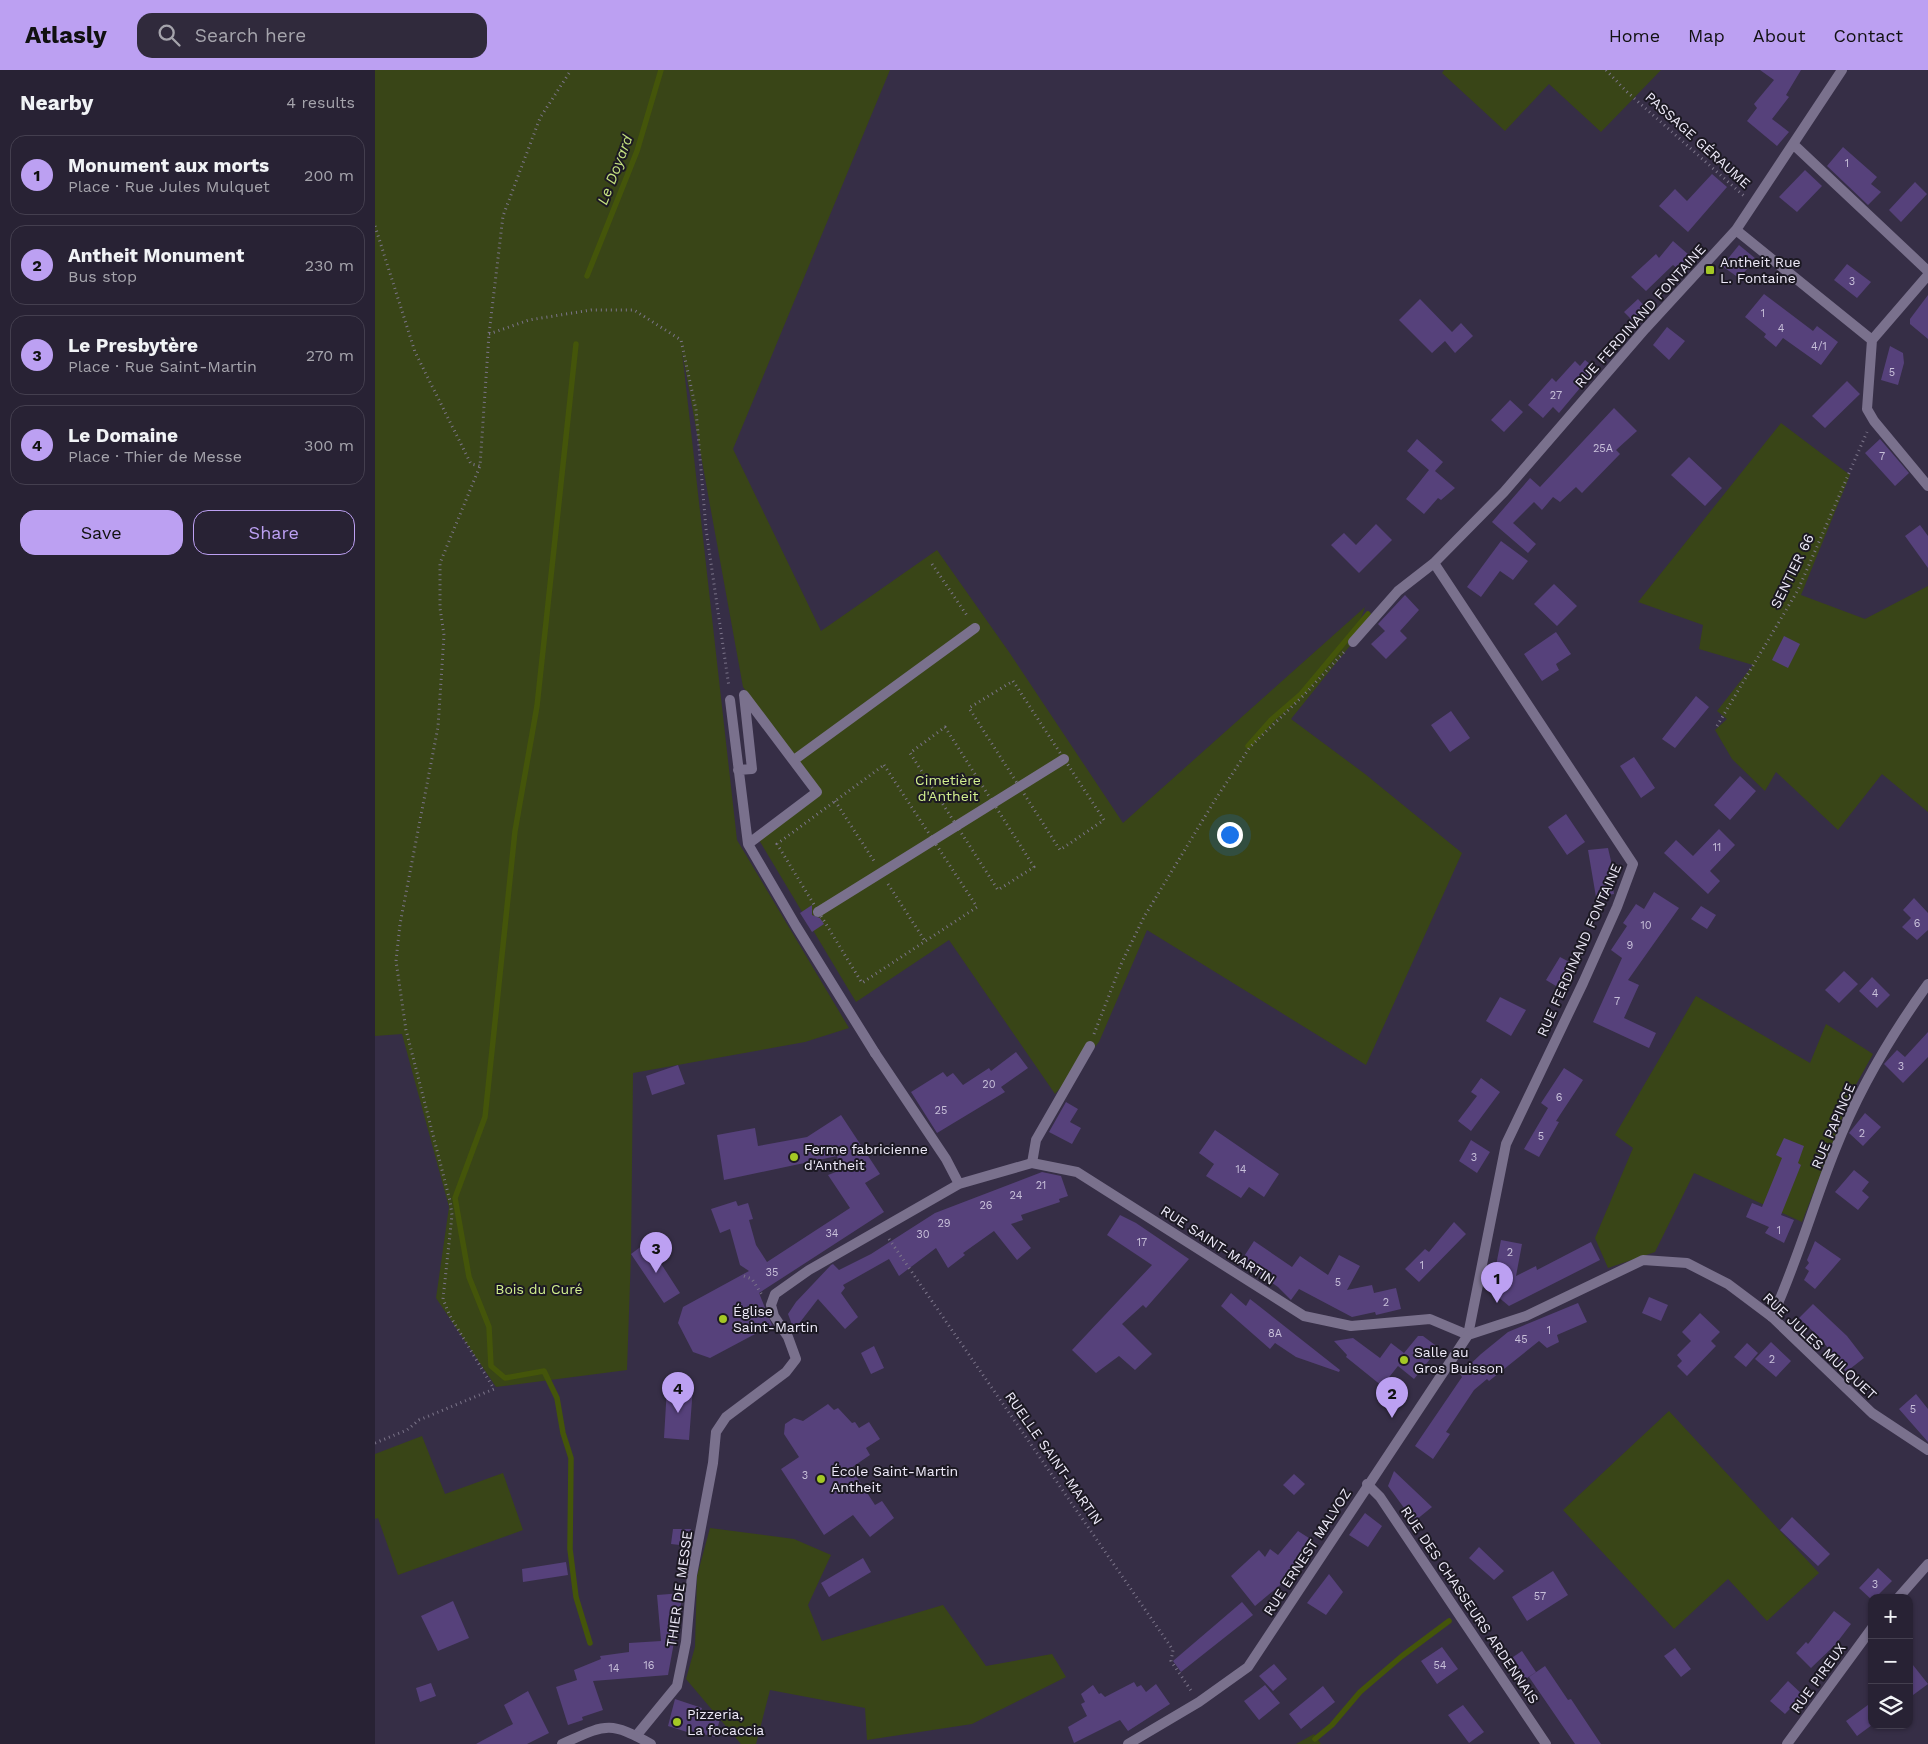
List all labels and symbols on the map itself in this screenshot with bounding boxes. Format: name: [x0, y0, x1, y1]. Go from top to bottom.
street label: PASSAGE GÉRAUME: [1642, 89, 1754, 191]
water label: Le Doyard: [593, 132, 637, 207]
house number: 1: [1845, 157, 1849, 170]
street label: RUE FERDINAND FONTAINE: [1571, 241, 1709, 391]
place label: Antheit Rue L. Fontaine: [1720, 254, 1801, 286]
marker: Antheit Rue L. Fontaine: [1704, 264, 1716, 276]
house number: 3: [1849, 275, 1855, 288]
house number: 1: [1761, 307, 1765, 320]
house number: 4: [1778, 322, 1785, 335]
house number: 4/1: [1811, 340, 1827, 353]
house number: 5: [1889, 366, 1895, 379]
house number: 27: [1550, 389, 1562, 402]
house number: 25A: [1593, 442, 1613, 455]
house number: 7: [1879, 450, 1885, 463]
street label: SENTIER 66: [1767, 531, 1817, 611]
park label: Cimetière d'Antheit: [915, 772, 981, 804]
your location: [1217, 822, 1243, 848]
house number: 11: [1713, 841, 1721, 854]
street label: RUE FERDINAND FONTAINE: [1534, 861, 1624, 1039]
house number: 6: [1914, 917, 1921, 930]
house number: 10: [1640, 919, 1652, 932]
house number: 9: [1627, 939, 1634, 952]
house number: 4: [1872, 987, 1879, 1000]
house number: 7: [1614, 995, 1620, 1008]
house number: 3: [1898, 1060, 1904, 1073]
house number: 20: [982, 1078, 996, 1091]
street label: RUE PAPINCE: [1808, 1081, 1858, 1171]
house number: 6: [1556, 1091, 1563, 1104]
house number: 25: [935, 1104, 947, 1117]
house number: 2: [1859, 1127, 1865, 1140]
house number: 5: [1538, 1130, 1544, 1143]
place label: Ferme fabricienne d'Antheit: [804, 1141, 928, 1173]
marker: Ferme fabricienne d'Antheit: [788, 1151, 800, 1163]
house number: 3: [1471, 1151, 1477, 1164]
house number: 14: [1235, 1163, 1247, 1176]
house number: 21: [1036, 1179, 1046, 1192]
house number: 24: [1010, 1189, 1023, 1202]
house number: 26: [979, 1199, 993, 1212]
street label: RUE SAINT-MARTIN: [1158, 1202, 1278, 1288]
house number: 29: [937, 1217, 951, 1230]
house number: 1: [1777, 1224, 1781, 1237]
house number: 34: [825, 1227, 839, 1240]
house number: 30: [916, 1228, 930, 1241]
pin: 3: [640, 1232, 672, 1273]
house number: 17: [1137, 1236, 1147, 1249]
house number: 2: [1507, 1246, 1513, 1259]
house number: 1: [1420, 1259, 1424, 1272]
pin: 1: [1481, 1262, 1513, 1303]
house number: 35: [766, 1266, 778, 1279]
house number: 5: [1335, 1276, 1341, 1289]
park label: Bois du Curé: [495, 1281, 583, 1297]
street label: RUE JULES MULQUET: [1760, 1289, 1880, 1403]
house number: 2: [1383, 1296, 1389, 1309]
place label: Église Saint-Martin: [733, 1303, 818, 1335]
marker: Église Saint-Martin: [717, 1313, 729, 1325]
house number: 1: [1547, 1324, 1551, 1337]
house number: 8A: [1268, 1327, 1282, 1340]
house number: 45: [1514, 1333, 1528, 1346]
place label: Salle au Gros Buisson: [1414, 1344, 1504, 1376]
house number: 2: [1769, 1353, 1775, 1366]
marker: Salle au Gros Buisson: [1398, 1354, 1410, 1366]
pin: 4: [662, 1372, 694, 1413]
pin: 2: [1376, 1377, 1408, 1418]
street label: RUELLE SAINT-MARTIN: [1002, 1388, 1106, 1528]
house number: 5: [1910, 1403, 1916, 1416]
place label: École Saint-Martin Antheit: [831, 1463, 958, 1495]
house number: 3: [802, 1469, 808, 1482]
marker: École Saint-Martin Antheit: [815, 1473, 827, 1485]
street label: RUE ERNEST MALVOZ: [1260, 1485, 1354, 1618]
street label: RUE DES CHASSEURS ARDENNAIS: [1398, 1503, 1542, 1707]
street label: THIER DE MESSE: [663, 1530, 695, 1648]
house number: 3: [1872, 1578, 1878, 1591]
house number: 57: [1534, 1590, 1546, 1603]
street label: RUE PIREUX: [1787, 1640, 1849, 1716]
house number: 16: [644, 1659, 655, 1672]
house number: 54: [1433, 1659, 1447, 1672]
house number: 14: [608, 1662, 620, 1675]
place label: Pizzeria, La focaccia: [687, 1706, 764, 1738]
marker: Pizzeria, La focaccia: [671, 1716, 683, 1728]

